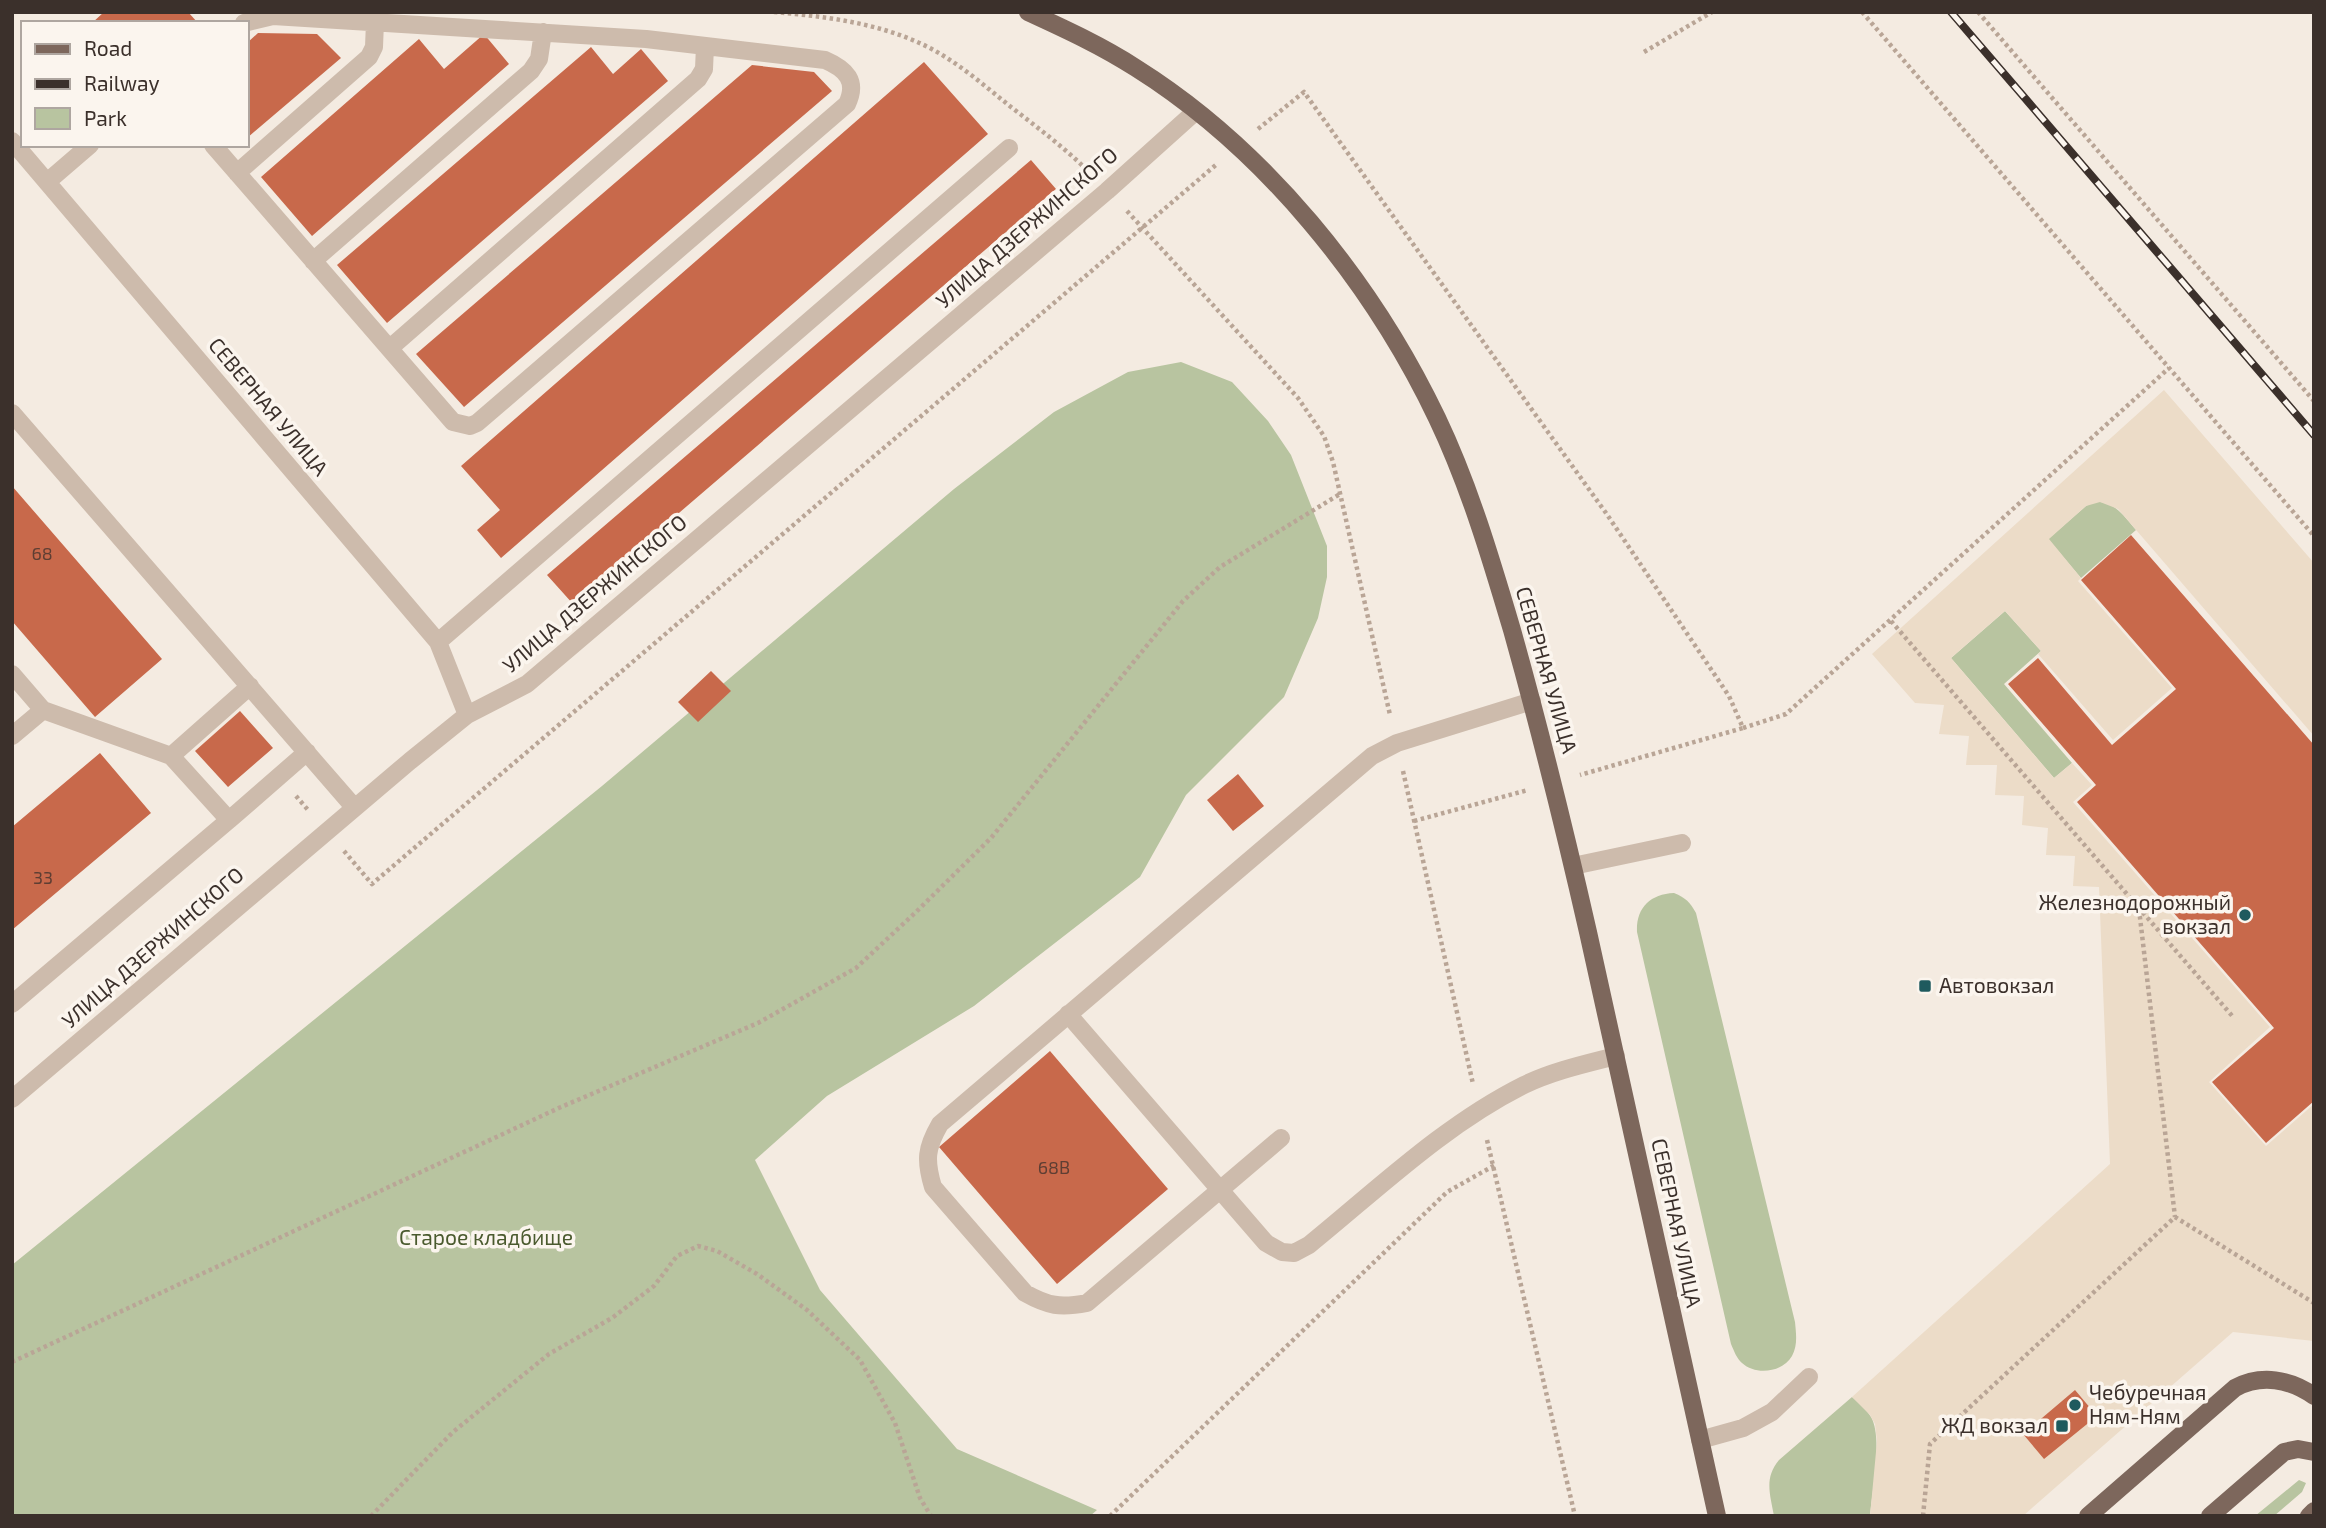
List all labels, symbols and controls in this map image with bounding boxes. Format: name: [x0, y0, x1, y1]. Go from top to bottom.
legend: [21, 21, 248, 147]
text: Road: [84, 35, 132, 60]
text: Railway: [84, 70, 160, 95]
text: Park: [84, 105, 127, 130]
street label: УЛИЦА ДЗЕРЖИНСКОГО: [930, 141, 1122, 312]
street label: СЕВЕРНАЯ УЛИЦА: [204, 332, 334, 480]
street label: УЛИЦА ДЗЕРЖИНСКОГО: [497, 509, 691, 677]
house number: 68: [31, 542, 53, 564]
street label: СЕВЕРНАЯ УЛИЦА: [1512, 583, 1583, 756]
street label: УЛИЦА ДЗЕРЖИНСКОГО: [56, 861, 248, 1032]
house number: 33: [33, 866, 53, 888]
place label: Железнодорожный вокзал: [2039, 889, 2231, 938]
marker: Железнодорожный вокзал: [2237, 907, 2253, 923]
place label: Автовокзал: [1939, 972, 2054, 997]
marker: Автовокзал: [1917, 978, 1933, 994]
street label: СЕВЕРНАЯ УЛИЦА: [1647, 1136, 1708, 1310]
house number: 68В: [1038, 1156, 1070, 1178]
park label: Старое кладбище: [399, 1224, 573, 1249]
place label: Чебуречная Ням-Ням: [2089, 1379, 2207, 1428]
marker: Чебуречная Ням-Ням: [2067, 1397, 2083, 1413]
place label: ЖД вокзал: [1941, 1412, 2048, 1437]
marker: ЖД вокзал: [2054, 1418, 2070, 1434]

